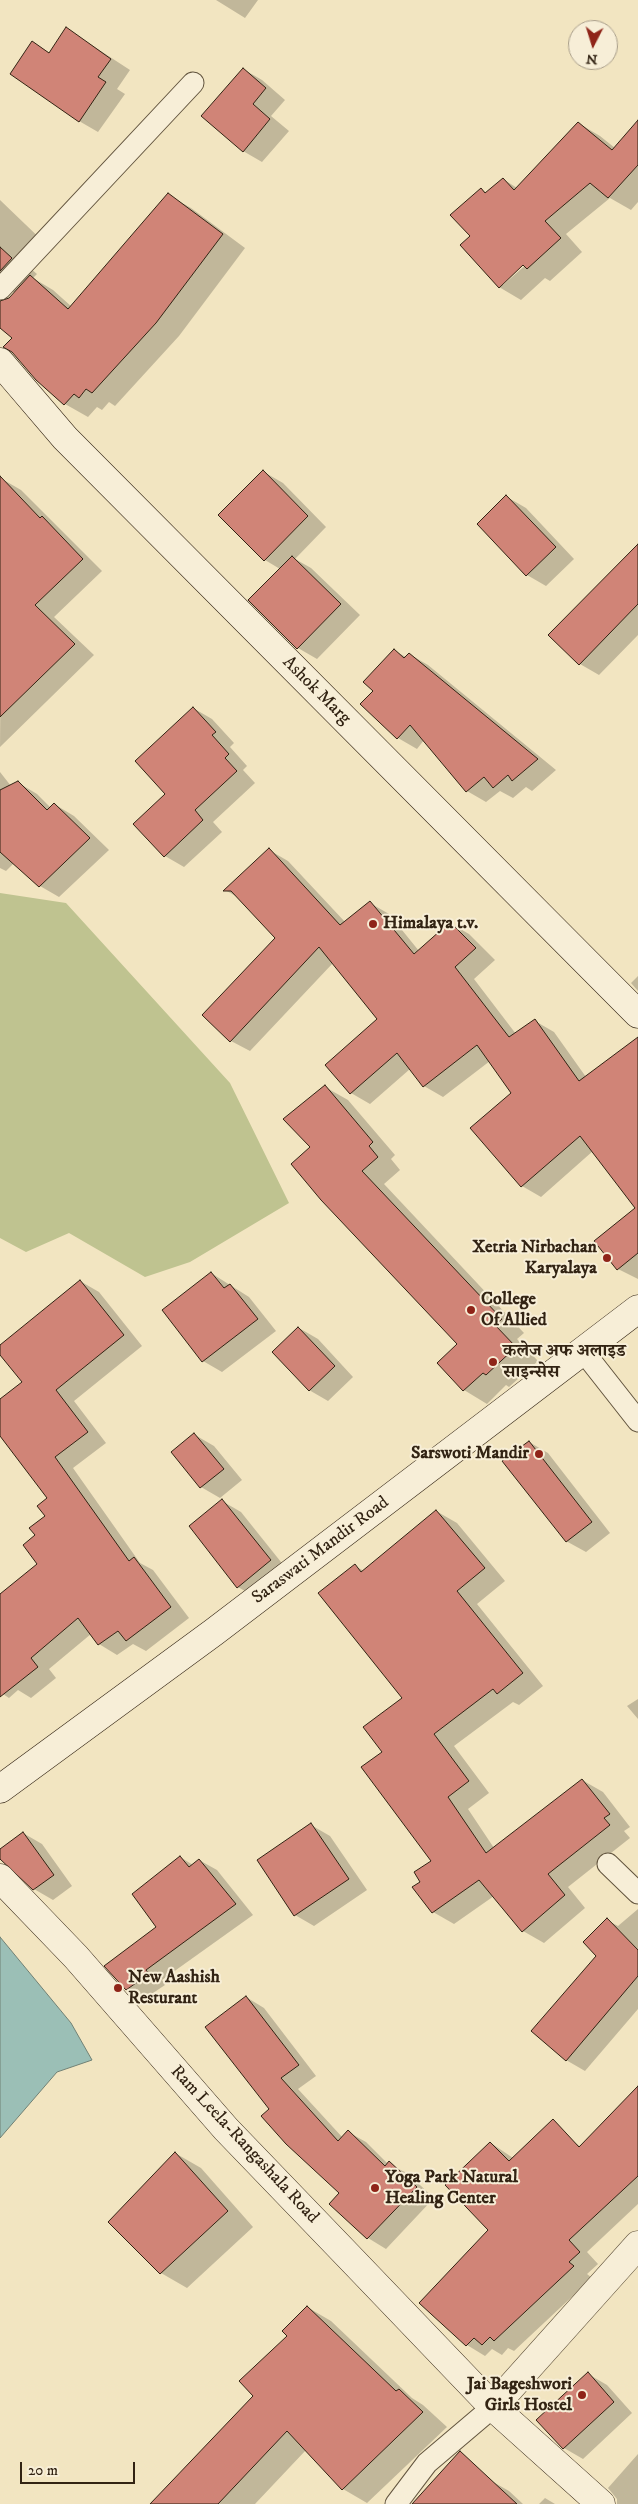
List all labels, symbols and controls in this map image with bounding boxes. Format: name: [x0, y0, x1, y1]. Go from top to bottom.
north arrow: [568, 20, 618, 70]
text: N: [585, 49, 598, 68]
street label: Ashok Marg: [277, 652, 355, 730]
place label: Himalaya t.v.: [383, 913, 478, 935]
marker: Himalaya t.v.: [367, 918, 379, 930]
place label: Xetria Nirbachan Karyalaya: [472, 1237, 597, 1280]
marker: Xetria Nirbachan Karyalaya: [601, 1252, 613, 1264]
place label: College Of Allied: [481, 1289, 547, 1332]
marker: College Of Allied: [465, 1304, 477, 1316]
place label: कलेज अफ अलाइड साइन्सेस: [503, 1341, 626, 1384]
marker: कलेज अफ अलाइड साइन्सेस: [487, 1356, 499, 1368]
place label: Sarswoti Mandir: [411, 1443, 529, 1465]
marker: Sarswoti Mandir: [533, 1448, 545, 1460]
street label: Saraswati Mandir Road: [248, 1493, 394, 1609]
place label: New Aashish Resturant: [128, 1967, 220, 2010]
marker: New Aashish Resturant: [112, 1982, 124, 1994]
street label: Ram Leela-Rangashala Road: [165, 2062, 323, 2228]
place label: Yoga Park Natural Healing Center: [385, 2167, 518, 2210]
marker: Yoga Park Natural Healing Center: [369, 2182, 381, 2194]
place label: Jai Bageshwori Girls Hostel: [467, 2374, 572, 2416]
marker: Jai Bageshwori Girls Hostel: [576, 2389, 588, 2401]
scale bar: [22, 2452, 138, 2484]
text: 20 m: [28, 2461, 58, 2480]

